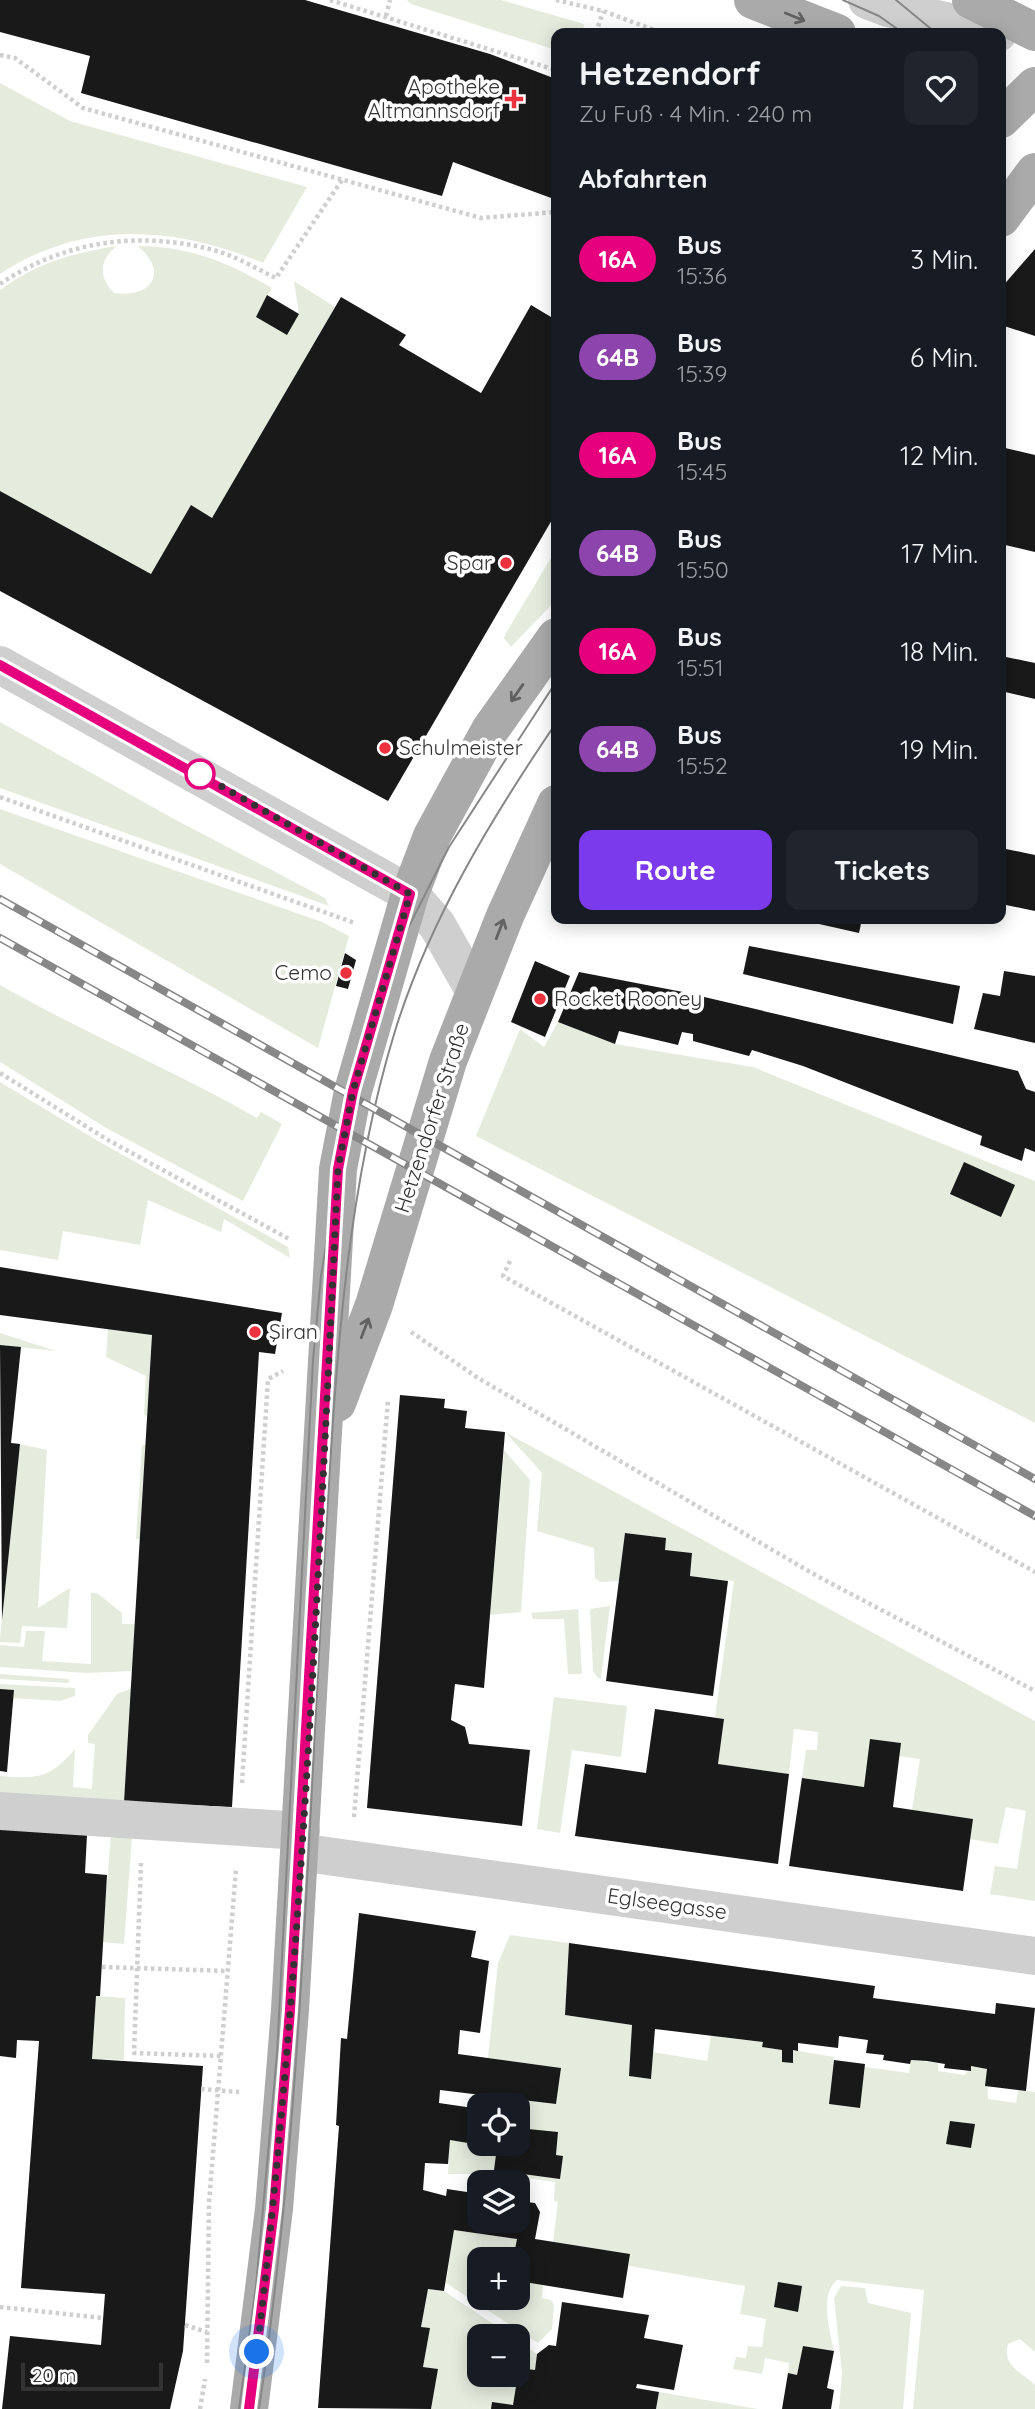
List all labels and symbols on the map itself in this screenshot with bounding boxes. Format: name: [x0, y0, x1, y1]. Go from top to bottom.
one-way arrow: [783, 11, 805, 24]
place label: Apotheke Altmannsdorf: [367, 73, 500, 123]
marker: Apotheke Altmannsdorf: [506, 91, 522, 107]
place label: Spar: [447, 549, 492, 575]
marker: Spar: [498, 555, 514, 571]
one-way arrow: [510, 683, 524, 702]
place label: Schulmeister: [399, 734, 523, 760]
marker: Schulmeister: [377, 740, 393, 756]
unlabelled marker: [185, 759, 215, 789]
one-way arrow: [494, 918, 507, 940]
place label: Cemo: [275, 959, 332, 985]
marker: Cemo: [338, 965, 354, 981]
place label: Rocket Rooney: [554, 985, 702, 1011]
marker: Rocket Rooney: [532, 991, 548, 1007]
street label: Hetzendorfer Straße: [388, 1020, 474, 1216]
place label: Şiran: [269, 1318, 318, 1344]
one-way arrow: [360, 1318, 372, 1340]
marker: Şiran: [247, 1324, 263, 1340]
street label: Eglseegasse: [606, 1882, 729, 1924]
your location: [239, 2334, 274, 2369]
scale bar: [21, 2360, 163, 2392]

